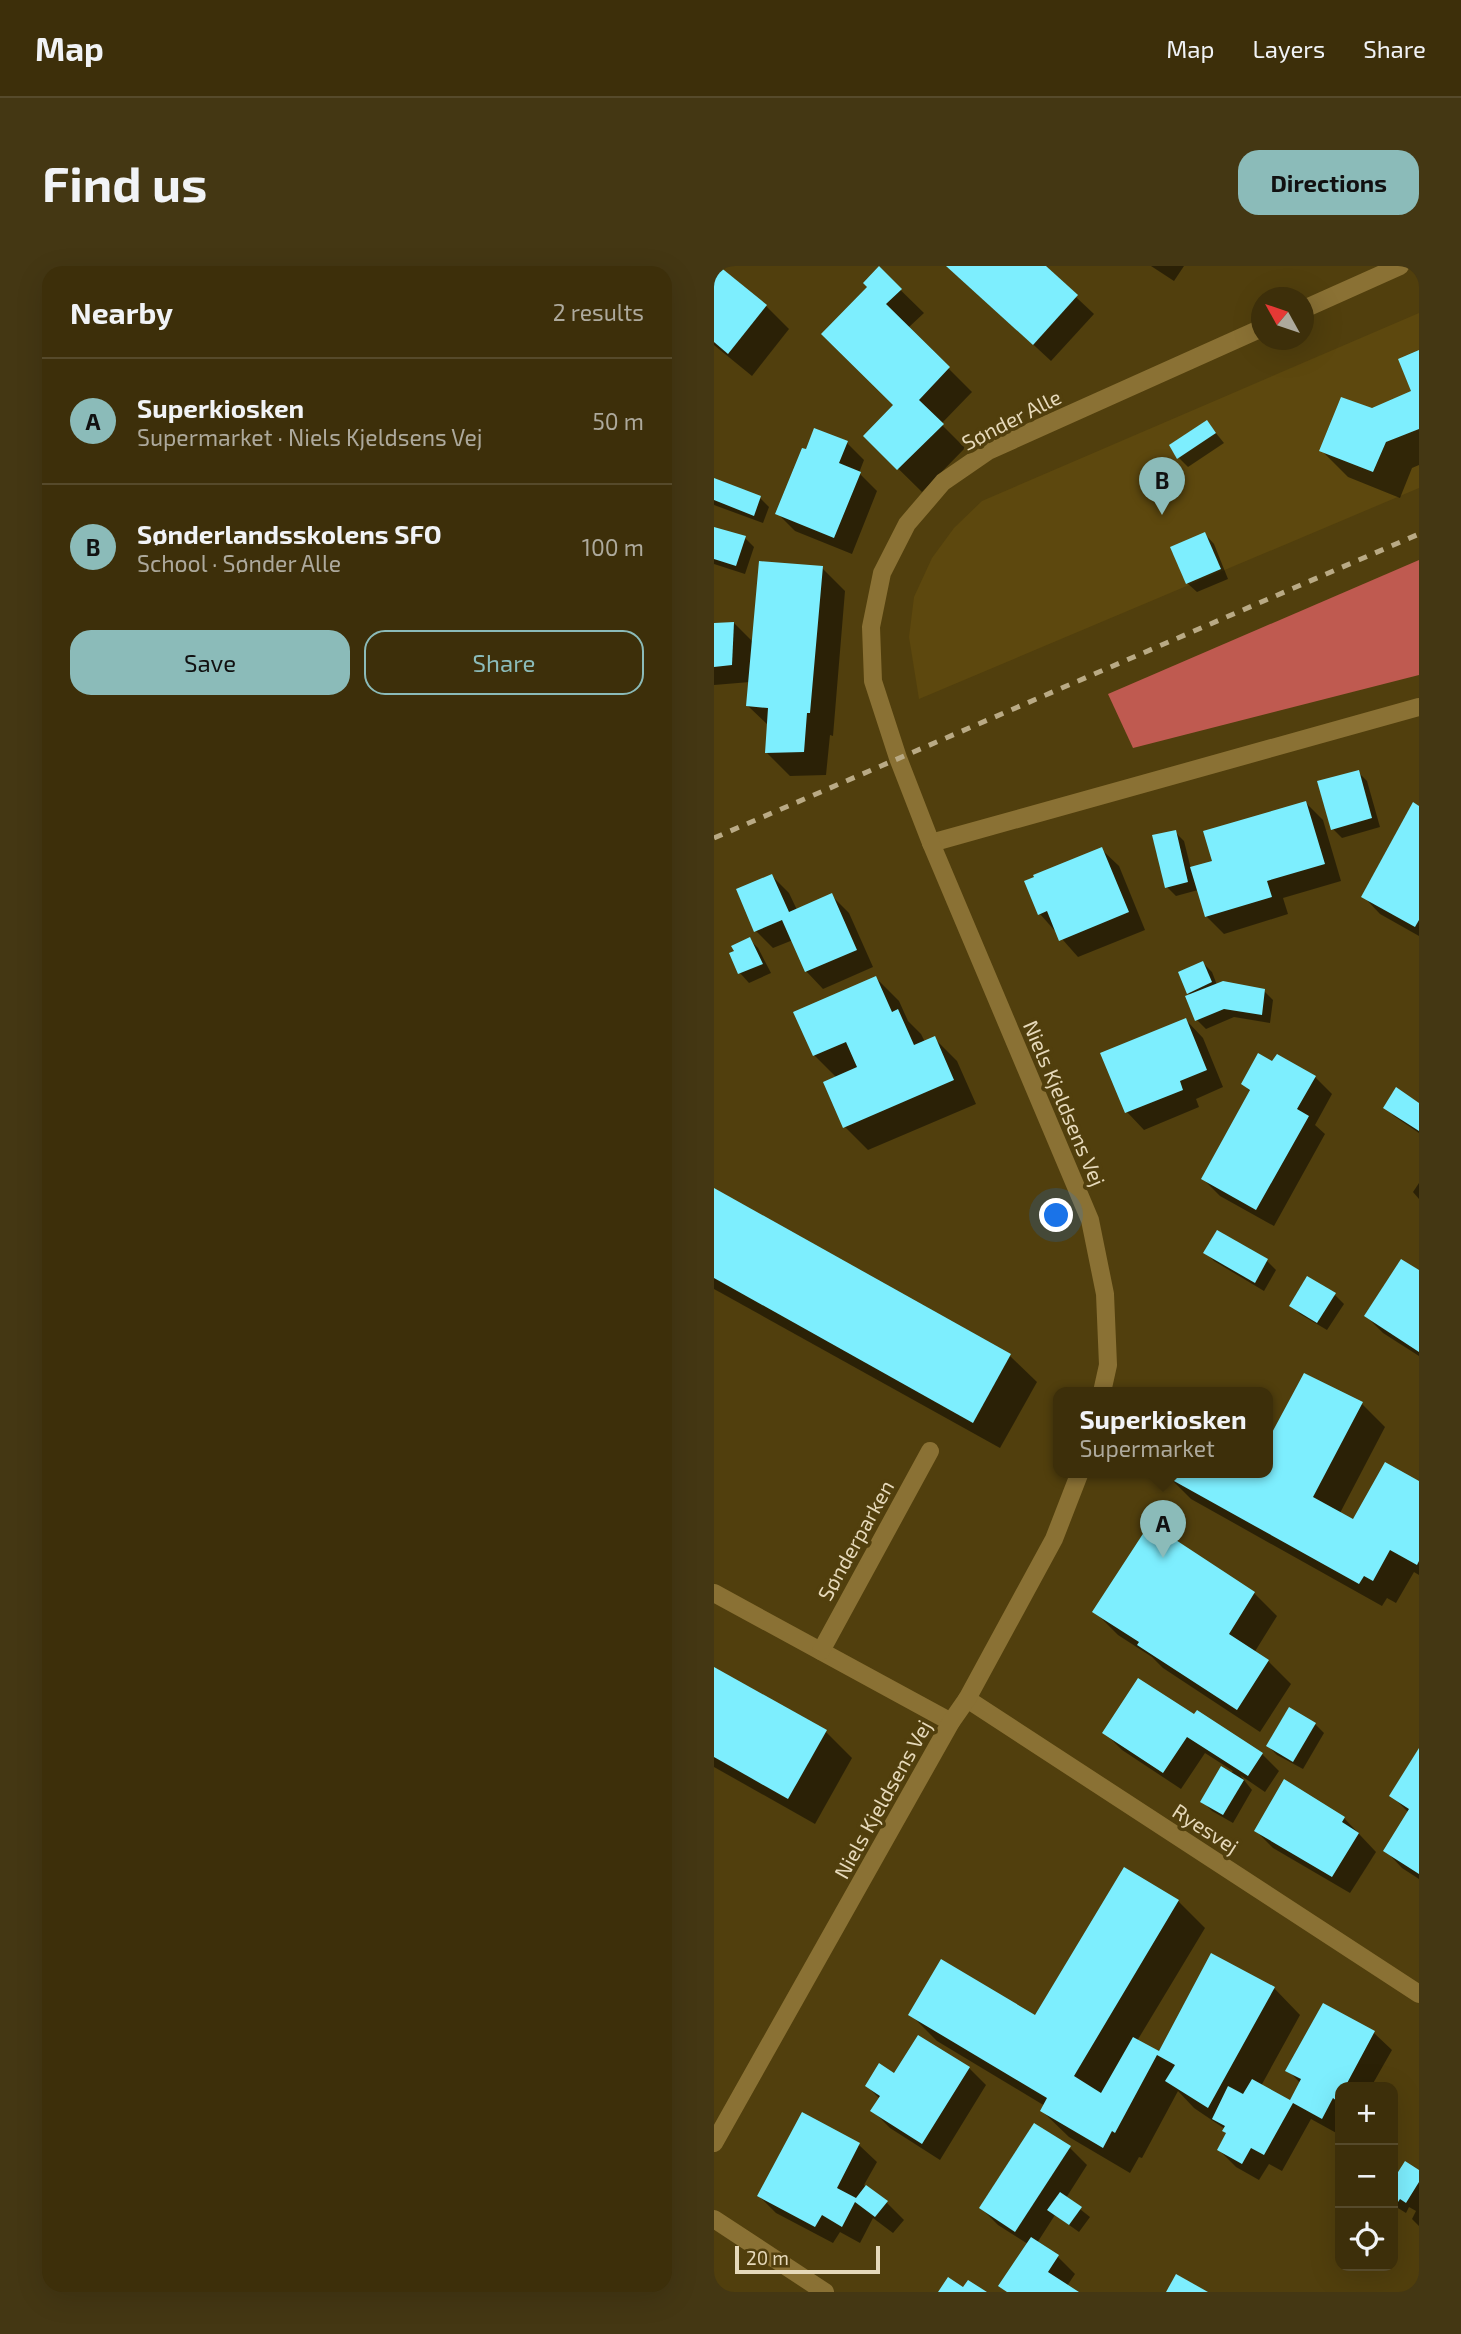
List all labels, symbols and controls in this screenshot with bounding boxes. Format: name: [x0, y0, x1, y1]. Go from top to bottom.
text: Map: [35, 28, 104, 68]
text: Map: [1166, 34, 1214, 63]
text: Layers: [1252, 34, 1325, 63]
text: Share: [1363, 34, 1426, 63]
button: Directions: [1238, 150, 1419, 215]
text: Find us: [42, 153, 207, 212]
north arrow: [1251, 287, 1314, 350]
text: Nearby: [70, 294, 173, 330]
text: 2 results: [553, 298, 644, 326]
street label: Sønder Alle: [957, 383, 1065, 455]
text: Superkiosken: [137, 392, 304, 423]
text: A: [85, 407, 101, 435]
text: 50 m: [593, 407, 644, 435]
text: Supermarket · Niels Kjeldsens Vej: [137, 423, 483, 451]
pin: B: [1139, 457, 1185, 515]
text: Sønderlandsskolens SFO: [137, 518, 442, 549]
text: B: [86, 533, 100, 561]
text: 100 m: [582, 533, 644, 561]
text: School · Sønder Alle: [137, 549, 341, 577]
button: Save: [70, 630, 350, 695]
button: Share: [364, 630, 644, 695]
street label: Niels Kjeldsens Vej: [1018, 1016, 1111, 1190]
your location: [1039, 1198, 1073, 1232]
popup: [1053, 1387, 1273, 1478]
text: Superkiosken: [1079, 1403, 1247, 1434]
text: Supermarket: [1079, 1434, 1215, 1462]
street label: Sønderparken: [812, 1476, 898, 1604]
pin: A: [1140, 1500, 1186, 1558]
street label: Niels Kjeldsens Vej: [828, 1715, 937, 1883]
street label: Ryesvej: [1168, 1798, 1244, 1859]
map controls: [1335, 2082, 1398, 2271]
button: +: [1335, 2082, 1398, 2145]
button: −: [1335, 2145, 1398, 2208]
button: locate: [1335, 2208, 1398, 2271]
scale bar: [735, 2243, 880, 2275]
text: 20 m: [746, 2246, 789, 2269]

